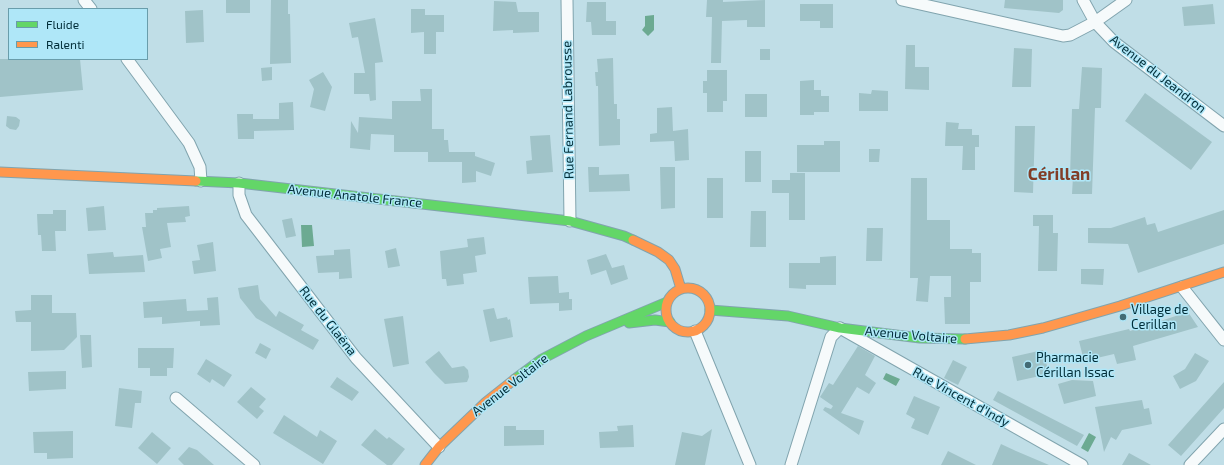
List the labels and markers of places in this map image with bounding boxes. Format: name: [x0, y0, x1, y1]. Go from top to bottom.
place label: Village de Cerillan: [1131, 302, 1189, 333]
marker: Village de Cerillan: [1118, 312, 1128, 322]
place label: Pharmacie Cérillan Issac: [1036, 350, 1114, 381]
marker: Pharmacie Cérillan Issac: [1023, 360, 1033, 370]

